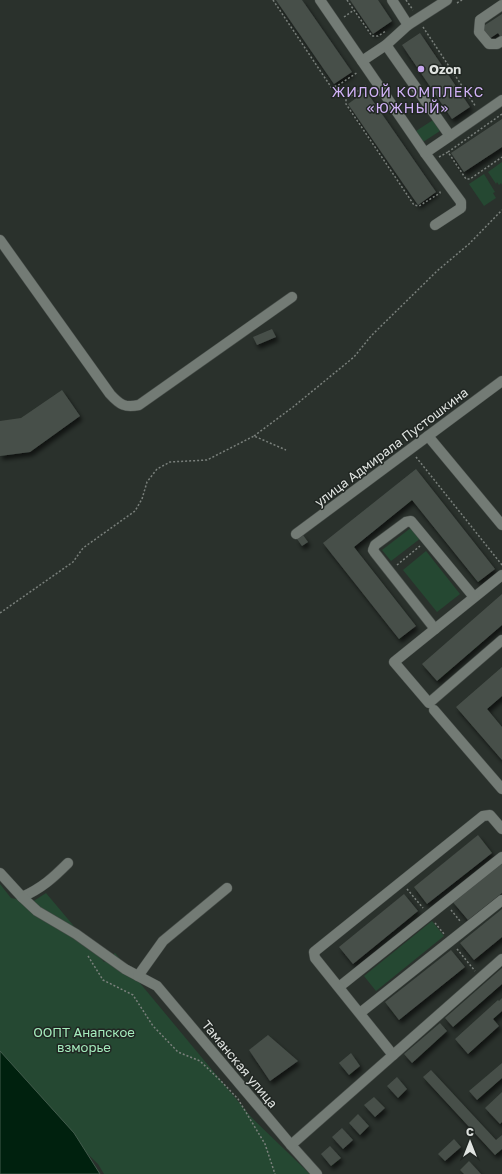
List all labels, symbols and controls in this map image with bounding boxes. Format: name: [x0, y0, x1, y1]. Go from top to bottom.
place label: Ozon: [429, 61, 461, 77]
marker: Ozon: [416, 64, 426, 74]
district label: ЖИЛОЙ КОМПЛЕКС «ЮЖНЫЙ»: [332, 83, 484, 116]
street label: улица Адмирала Пустошкина: [311, 384, 471, 510]
street label: Таманская улица: [199, 1017, 281, 1111]
park label: ООПТ Анапское взморье: [33, 1024, 135, 1055]
north arrow: [450, 1122, 490, 1162]
text: С: [466, 1125, 474, 1138]

